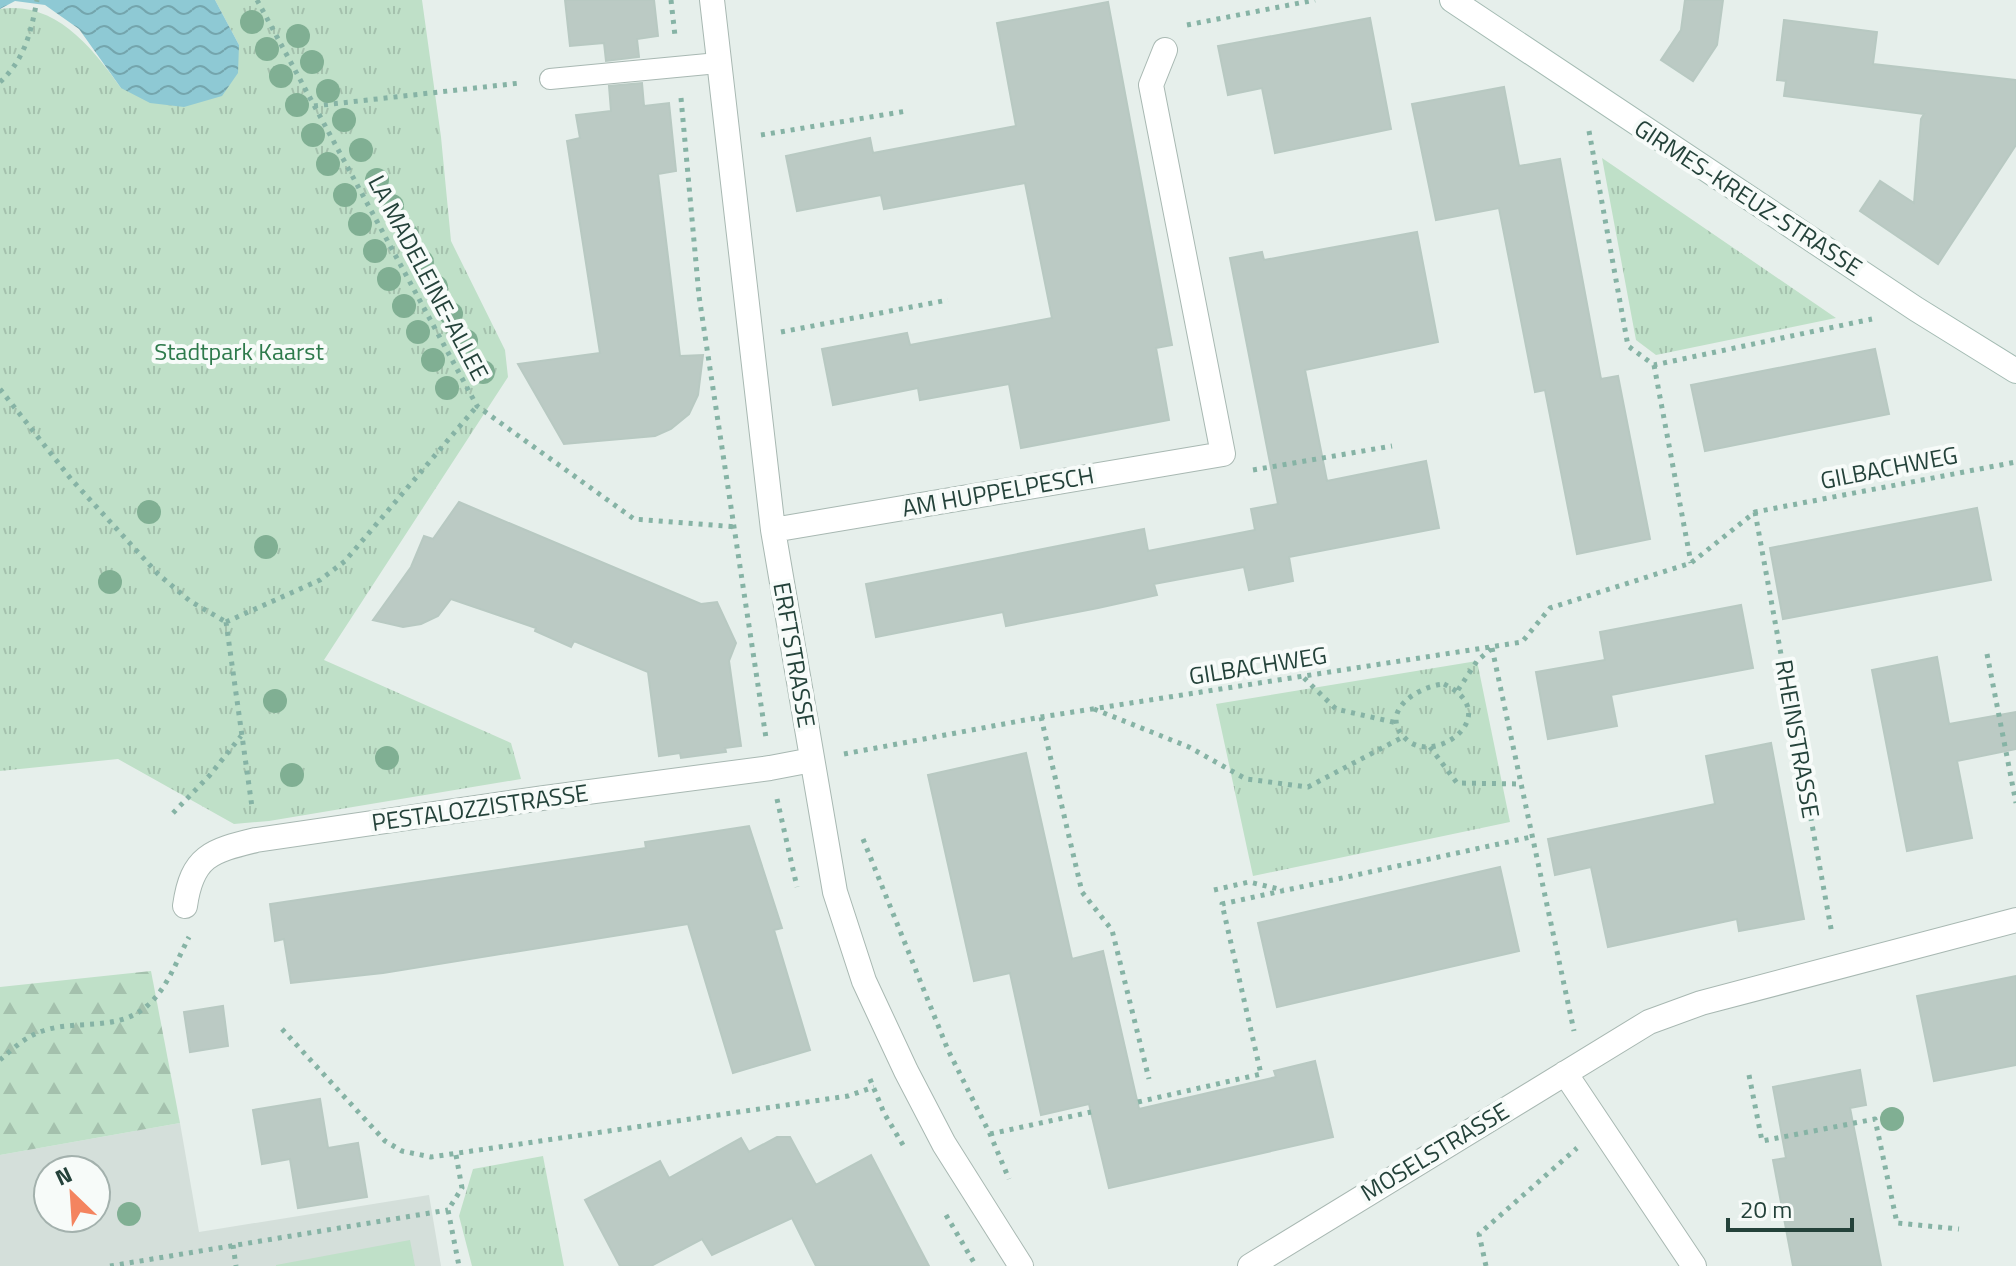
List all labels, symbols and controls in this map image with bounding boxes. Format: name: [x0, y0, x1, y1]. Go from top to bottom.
street label: GIRMES-KREUZ-STRASSE: [1628, 110, 1870, 284]
street label: LA MADELEINE-ALLEE: [359, 168, 498, 387]
park label: Stadtpark Kaarst: [154, 333, 324, 369]
street label: GILBACHWEG: [1817, 436, 1961, 498]
street label: AM HUPPELPESCH: [899, 456, 1097, 526]
street label: ERFTSTRASSE: [764, 579, 825, 730]
street label: GILBACHWEG: [1186, 636, 1329, 694]
street label: RHEINSTRASSE: [1766, 657, 1830, 821]
street label: PESTALOZZISTRASSE: [369, 774, 590, 840]
street label: MOSELSTRASSE: [1353, 1093, 1516, 1210]
north arrow: [32, 1154, 112, 1234]
text: N: [49, 1157, 78, 1195]
scale bar: [1728, 1182, 1852, 1232]
text: 20 m: [1740, 1191, 1792, 1227]

